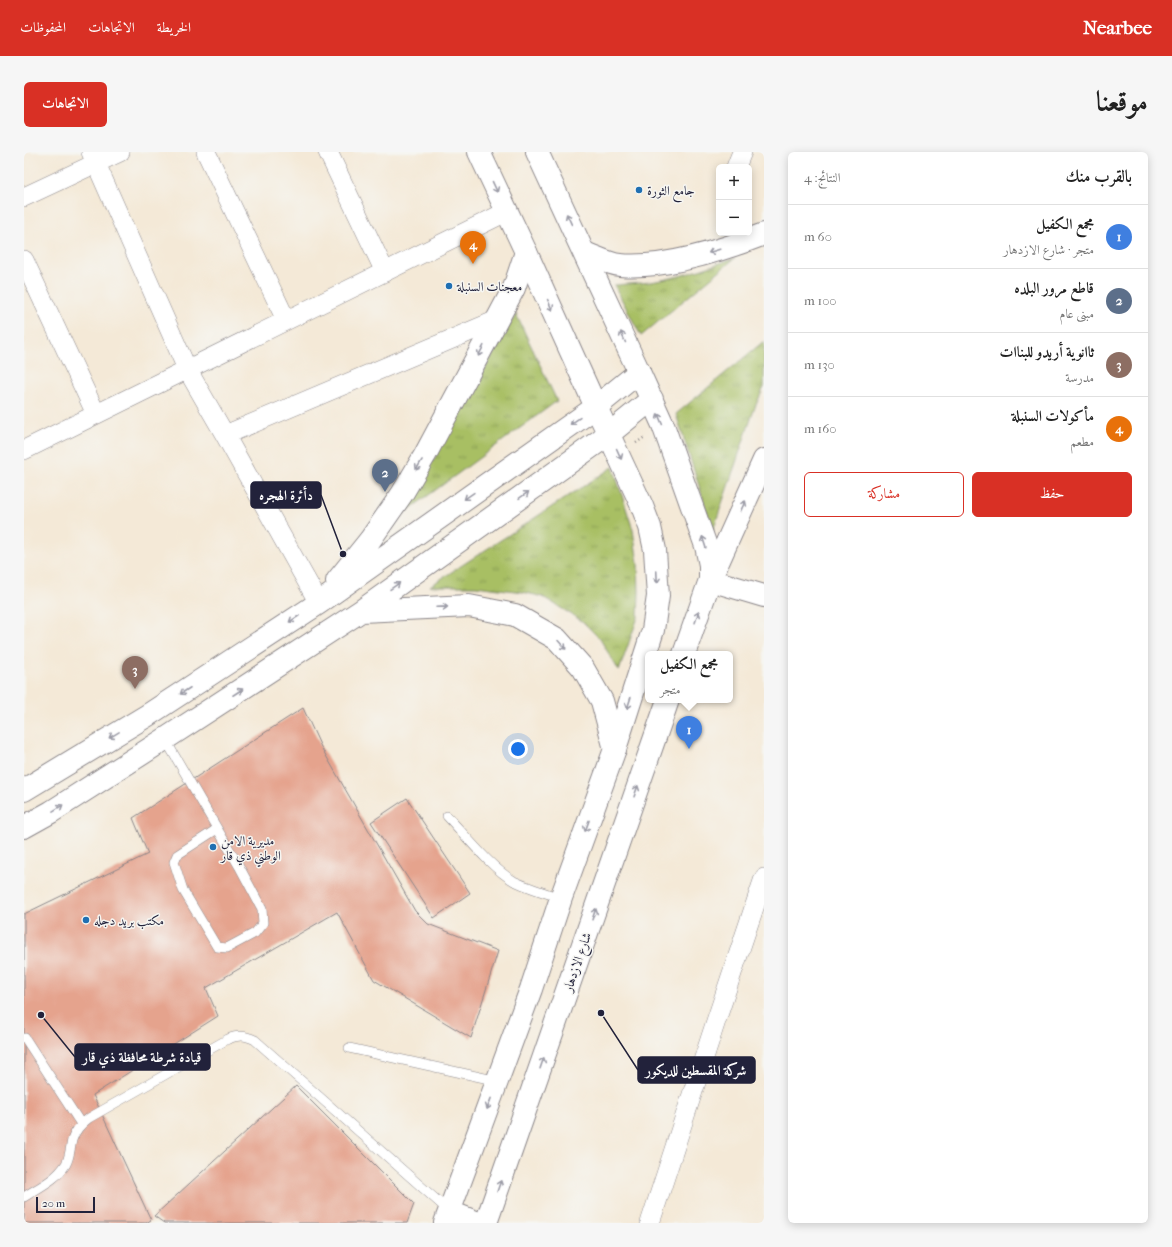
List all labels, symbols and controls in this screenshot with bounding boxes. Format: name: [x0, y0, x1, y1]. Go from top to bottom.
text: Nearbee: [1083, 17, 1152, 39]
text: المحفوظات: [20, 19, 66, 36]
text: الاتجاهات: [88, 19, 135, 36]
text: الخريطة: [157, 19, 191, 36]
button: الاتجاهات: [24, 82, 107, 127]
text: موقعنا: [1096, 85, 1148, 118]
map controls: [716, 164, 752, 236]
button: +: [716, 164, 752, 200]
text: بالقرب منك: [1066, 166, 1132, 186]
text: النتائج: 4: [804, 170, 840, 185]
one-way arrow: [492, 181, 499, 193]
place label: جامع الثورة: [647, 183, 695, 203]
marker: جامع الثورة: [634, 185, 644, 195]
button: −: [716, 200, 752, 236]
one-way arrow: [565, 213, 572, 225]
text: مجمع الكفيل: [1036, 215, 1094, 233]
text: 60 m: [804, 229, 832, 244]
text: 1: [1117, 229, 1121, 244]
pin: 4: [460, 231, 486, 264]
text: متجر · شارع الازدهار: [1004, 242, 1094, 257]
one-way arrow: [708, 248, 721, 255]
place label: معجنات السنبلة: [456, 279, 522, 295]
text: قاطع مرور البلده: [1014, 279, 1094, 297]
marker: معجنات السنبلة: [444, 281, 454, 291]
text: 100 m: [804, 293, 837, 308]
text: 2: [1116, 293, 1122, 308]
one-way arrow: [547, 299, 554, 311]
text: مبنى عام: [1060, 306, 1094, 321]
one-way arrow: [619, 331, 626, 343]
text: ثاانوية أريدو للبناات: [1000, 343, 1094, 361]
one-way arrow: [477, 345, 484, 357]
text: 130 m: [804, 357, 835, 372]
text: 3: [1116, 357, 1122, 372]
text: مدرسة: [1065, 370, 1094, 385]
text: مأكولات السنبلة: [1011, 407, 1094, 425]
one-way arrow: [656, 414, 664, 426]
one-way arrow: [570, 417, 581, 425]
text: 160 m: [804, 421, 836, 436]
text: 4: [1115, 421, 1123, 436]
text: مطعم: [1070, 434, 1094, 449]
one-way arrow: [616, 448, 623, 460]
pin: 2: [372, 459, 398, 492]
one-way arrow: [415, 459, 423, 471]
button: مشاركة: [804, 472, 964, 517]
button: حفظ: [972, 472, 1132, 517]
callout: دأئرة الهجره: [251, 482, 321, 508]
text: دأئرة الهجره: [259, 485, 313, 505]
one-way arrow: [518, 491, 529, 499]
one-way arrow: [464, 492, 475, 501]
one-way arrow: [740, 501, 747, 513]
one-way arrow: [700, 536, 708, 548]
one-way arrow: [653, 570, 661, 583]
one-way arrow: [389, 582, 400, 590]
one-way arrow: [435, 604, 448, 611]
one-way arrow: [693, 612, 701, 624]
one-way arrow: [288, 615, 299, 623]
one-way arrow: [557, 640, 567, 650]
popup: [645, 651, 733, 703]
text: مجمع الكفيل: [660, 655, 718, 673]
pin: 3: [122, 656, 148, 689]
text: متجر: [660, 682, 681, 697]
one-way arrow: [179, 687, 191, 695]
one-way arrow: [232, 688, 243, 696]
one-way arrow: [625, 697, 633, 709]
pin: 1: [676, 716, 702, 749]
one-way arrow: [108, 732, 120, 740]
your location: [508, 739, 528, 759]
one-way arrow: [633, 785, 640, 798]
one-way arrow: [52, 803, 64, 811]
one-way arrow: [583, 819, 590, 832]
place label: مديرية الامن الوطني ذي قار: [219, 833, 281, 867]
marker: مديرية الامن الوطني ذي قار: [208, 842, 218, 852]
one-way arrow: [590, 909, 598, 921]
place label: مكتب بريد دجله: [94, 913, 164, 930]
marker: مكتب بريد دجله: [81, 915, 91, 925]
street label: شارع الازدهار: [559, 930, 598, 997]
callout: قيادة شرطة محافظة ذي قار: [75, 1044, 210, 1070]
text: قيادة شرطة محافظة ذي قار: [81, 1049, 201, 1069]
callout: شركة المقسطين للديكور: [638, 1057, 755, 1083]
one-way arrow: [538, 1058, 546, 1070]
text: شركة المقسطين للديكور: [644, 1061, 747, 1080]
one-way arrow: [485, 1098, 492, 1111]
one-way arrow: [496, 1180, 503, 1193]
scale bar: [36, 1195, 95, 1214]
text: 20 m: [42, 1197, 65, 1210]

